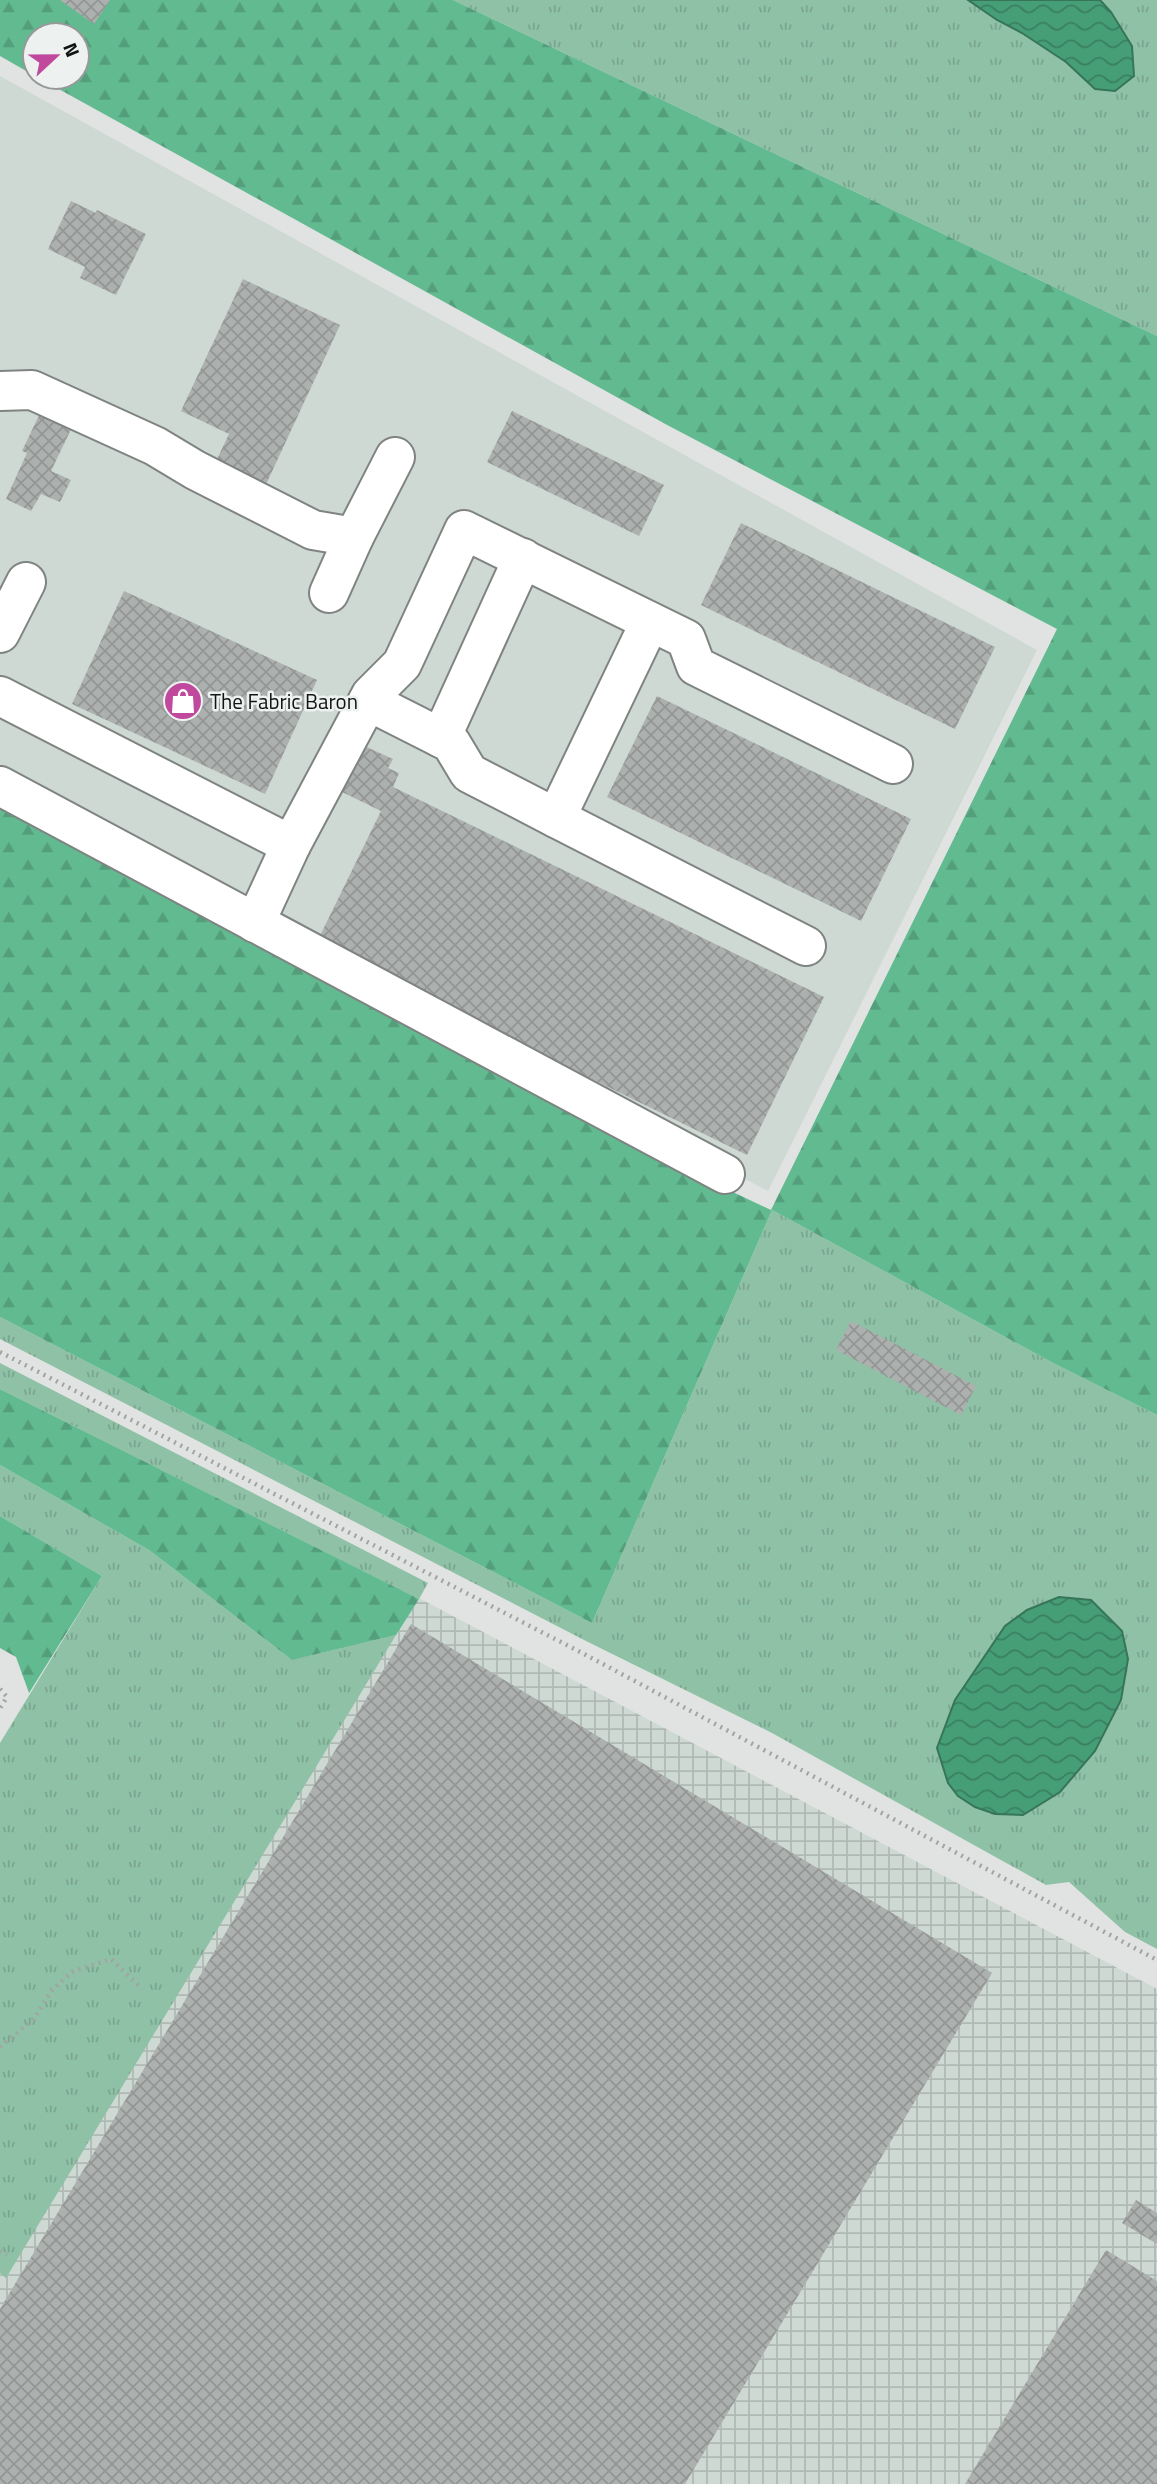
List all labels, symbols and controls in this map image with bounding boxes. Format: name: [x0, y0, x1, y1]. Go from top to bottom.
north arrow: [21, 21, 91, 91]
text: N: [56, 38, 88, 61]
shop icon: The Fabric Baron: [162, 680, 204, 722]
place label: The Fabric Baron: [210, 685, 358, 717]

